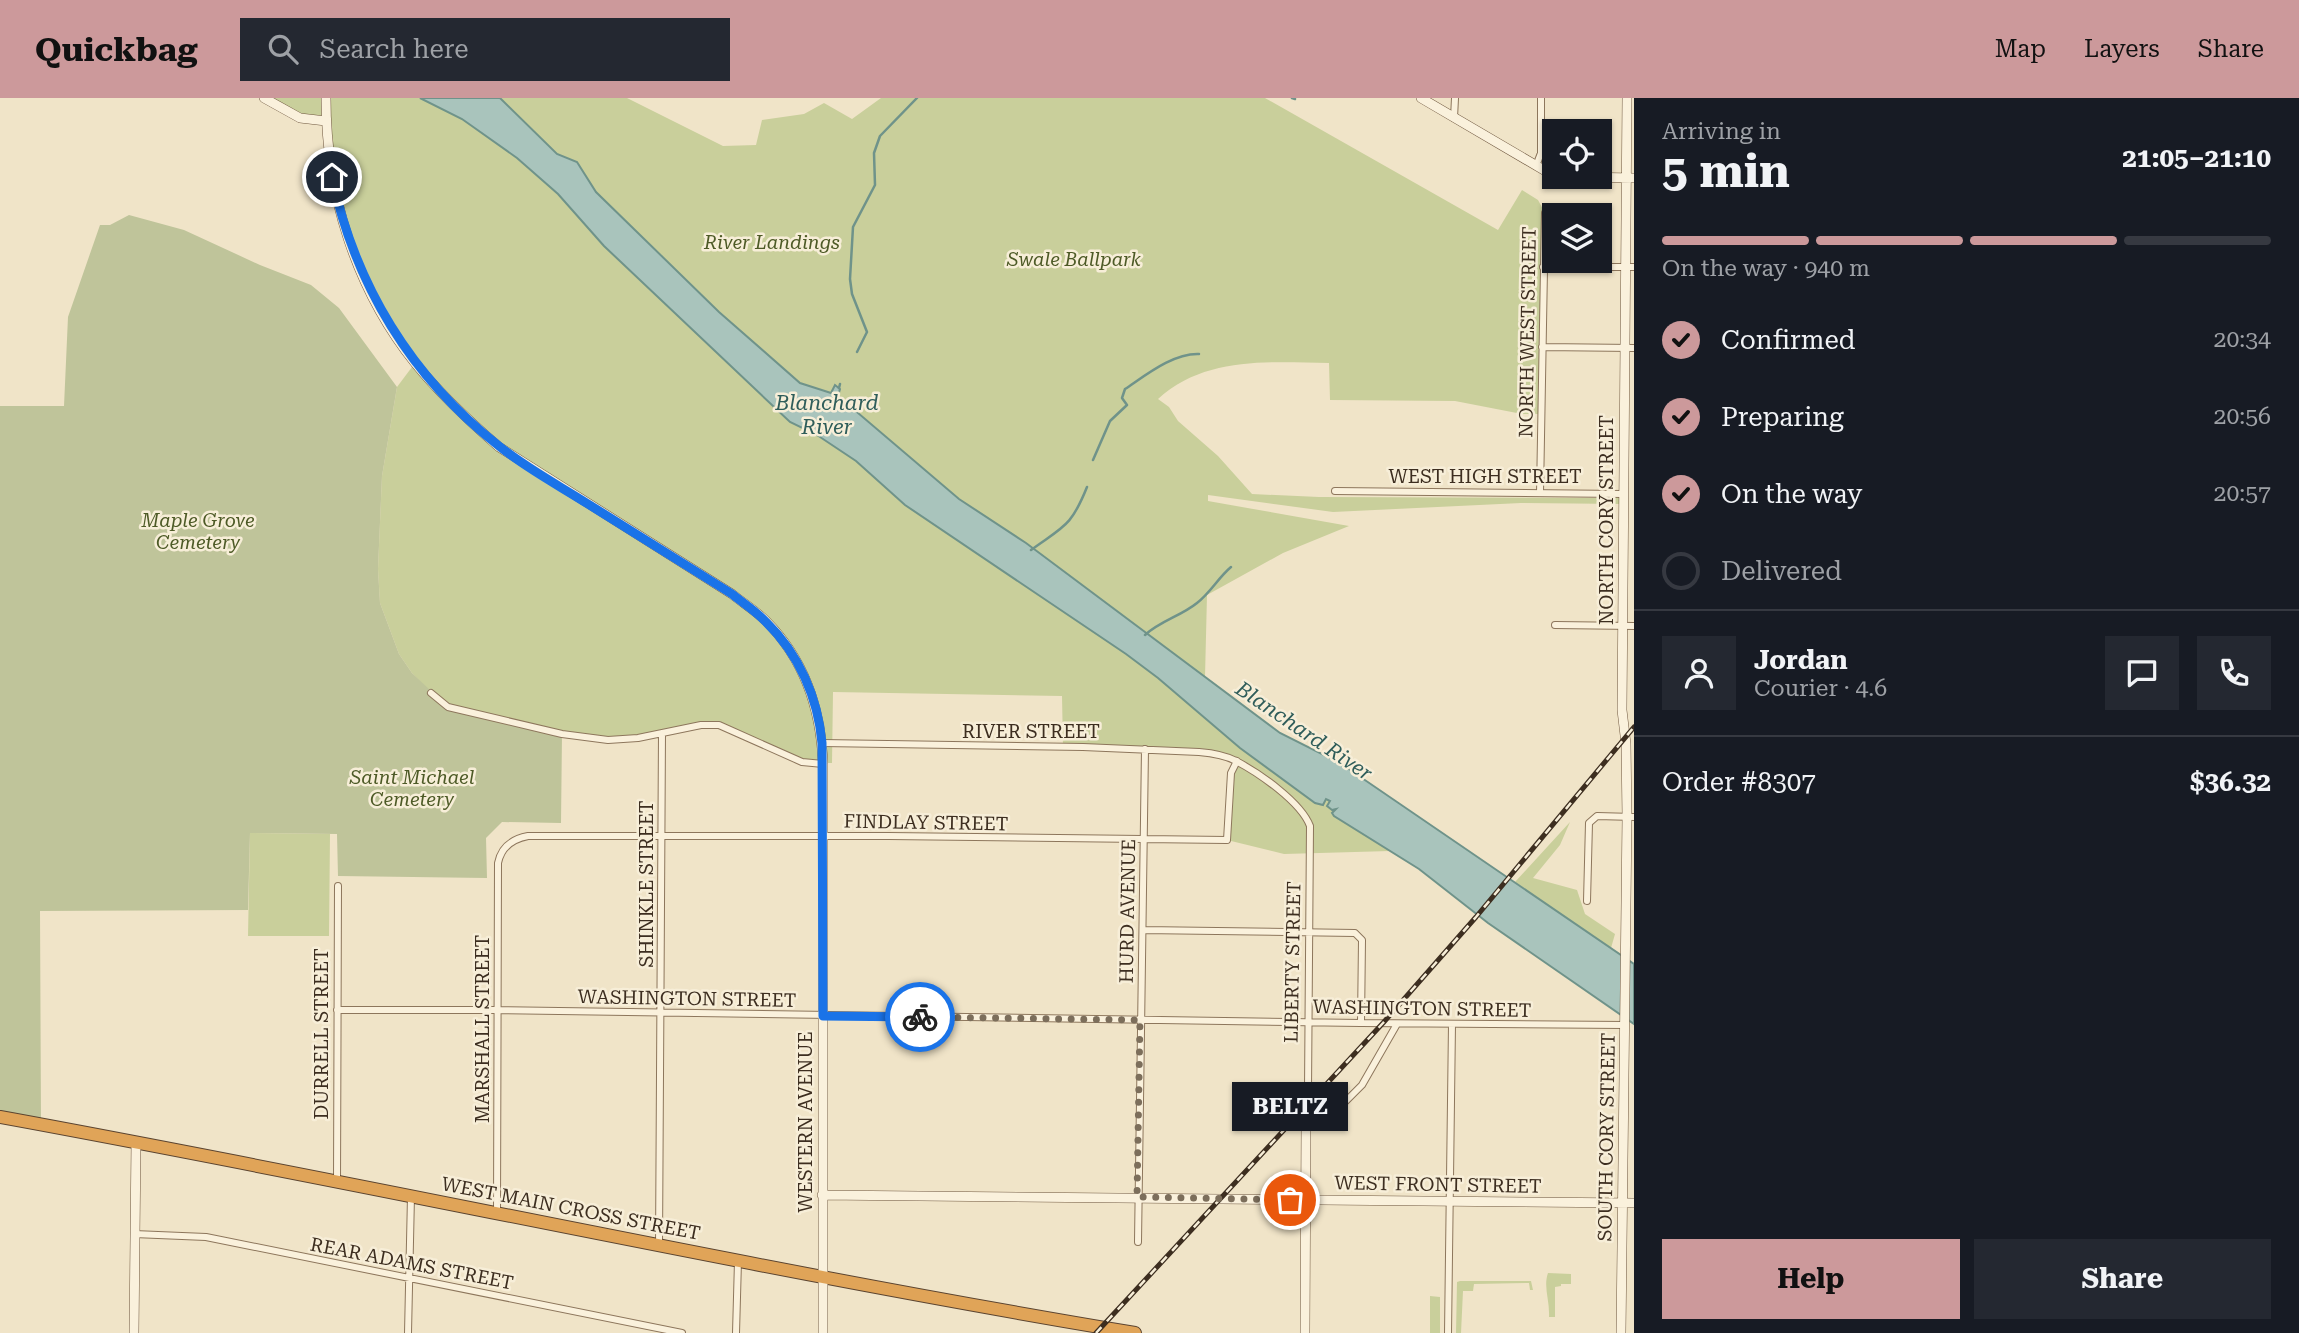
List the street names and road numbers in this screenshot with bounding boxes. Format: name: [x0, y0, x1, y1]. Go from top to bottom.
street label: NORTH WEST STREET: [1514, 226, 1541, 438]
street label: NORTH CORY STREET: [1595, 415, 1618, 625]
street label: WEST HIGH STREET: [1388, 465, 1582, 488]
street label: RIVER STREET: [962, 720, 1100, 743]
street label: SHINKLE STREET: [635, 801, 658, 967]
street label: FINDLAY STREET: [843, 810, 1008, 835]
street label: HURD AVENUE: [1115, 839, 1140, 983]
street label: LIBERTY STREET: [1280, 881, 1305, 1043]
street label: MARSHALL STREET: [471, 935, 494, 1123]
street label: DURRELL STREET: [310, 948, 333, 1120]
street label: WASHINGTON STREET: [577, 985, 797, 1012]
street label: WASHINGTON STREET: [1312, 995, 1532, 1022]
street label: WESTERN AVENUE: [794, 1031, 817, 1213]
street label: SOUTH CORY STREET: [1593, 1033, 1620, 1241]
street label: WEST FRONT STREET: [1334, 1171, 1542, 1198]
street label: WEST MAIN CROSS STREET: [439, 1172, 702, 1245]
street label: REAR ADAMS STREET: [308, 1232, 516, 1294]

